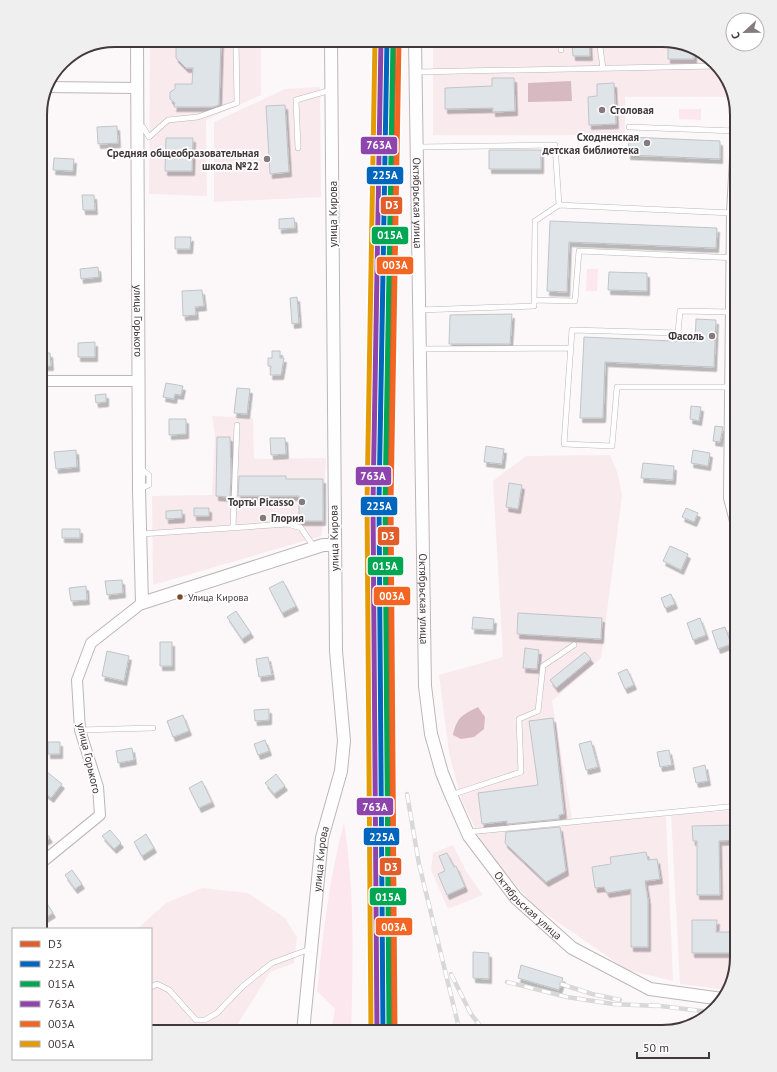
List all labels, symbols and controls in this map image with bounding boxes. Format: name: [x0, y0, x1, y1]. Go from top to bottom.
north arrow: [725, 12, 765, 52]
text: С: [728, 30, 743, 41]
place label: Столовая: [610, 103, 654, 117]
marker: Столовая: [597, 105, 607, 115]
place label: Сходненская детская библиотека: [542, 130, 639, 157]
line badge: 763А: [360, 136, 398, 155]
text: 763А: [366, 138, 392, 152]
marker: Сходненская детская библиотека: [642, 138, 652, 148]
place label: Средняя общеобразовательная школа №22: [107, 146, 259, 173]
marker: Средняя общеобразовательная школа №22: [262, 154, 272, 164]
street label: Октябрьская улица: [410, 157, 425, 249]
line badge: 225А: [366, 166, 404, 185]
text: 225А: [372, 168, 398, 182]
street label: улица Кирова: [326, 181, 340, 247]
line badge: D3: [380, 196, 403, 215]
text: D3: [385, 198, 399, 212]
line badge: 015А: [371, 226, 409, 245]
text: 015А: [377, 228, 403, 242]
line badge: 003А: [376, 256, 414, 275]
text: 003А: [382, 258, 408, 272]
street label: улица Горького: [131, 285, 145, 357]
place label: Фасоль: [668, 329, 705, 343]
marker: Фасоль: [707, 331, 717, 341]
line badge: 763А: [355, 466, 392, 486]
text: 763А: [360, 469, 386, 483]
place label: Торты Picasso: [228, 495, 294, 509]
line badge: 225А: [360, 496, 398, 516]
marker: Торты Picasso: [297, 497, 307, 507]
text: 225А: [366, 499, 392, 513]
street label: улица Кирова: [326, 505, 342, 571]
place label: Глория: [271, 511, 304, 525]
marker: Глория: [258, 513, 268, 523]
line badge: D3: [377, 526, 400, 546]
text: D3: [381, 529, 395, 543]
street label: Октябрьская улица: [416, 553, 431, 645]
line badge: 015А: [367, 556, 404, 576]
text: 015А: [372, 559, 398, 573]
line badge: 003А: [373, 586, 411, 606]
text: 003А: [379, 589, 405, 603]
place label: Улица Кирова: [188, 591, 249, 604]
marker: Улица Кирова: [175, 592, 185, 602]
street label: улица Горького: [74, 721, 104, 795]
line badge: 763А: [356, 797, 394, 816]
text: 763А: [362, 800, 388, 814]
street label: улица Кирова: [310, 824, 332, 893]
line badge: 225А: [363, 827, 400, 846]
text: 225А: [369, 830, 395, 844]
line badge: D3: [379, 857, 402, 876]
text: D3: [384, 860, 398, 874]
street label: Октябрьская улица: [491, 868, 565, 943]
line badge: 015А: [369, 887, 407, 906]
text: 015А: [375, 890, 401, 904]
line badge: 003А: [375, 917, 413, 936]
text: 003А: [381, 920, 407, 934]
legend: [12, 928, 152, 1060]
text: D3: [48, 936, 62, 951]
text: 225А: [48, 956, 75, 971]
text: 015А: [48, 976, 75, 991]
text: 763А: [48, 996, 75, 1011]
text: 003А: [48, 1016, 75, 1031]
scale bar: [637, 1034, 709, 1060]
text: 005А: [48, 1036, 75, 1051]
text: 50 m: [643, 1040, 669, 1055]

